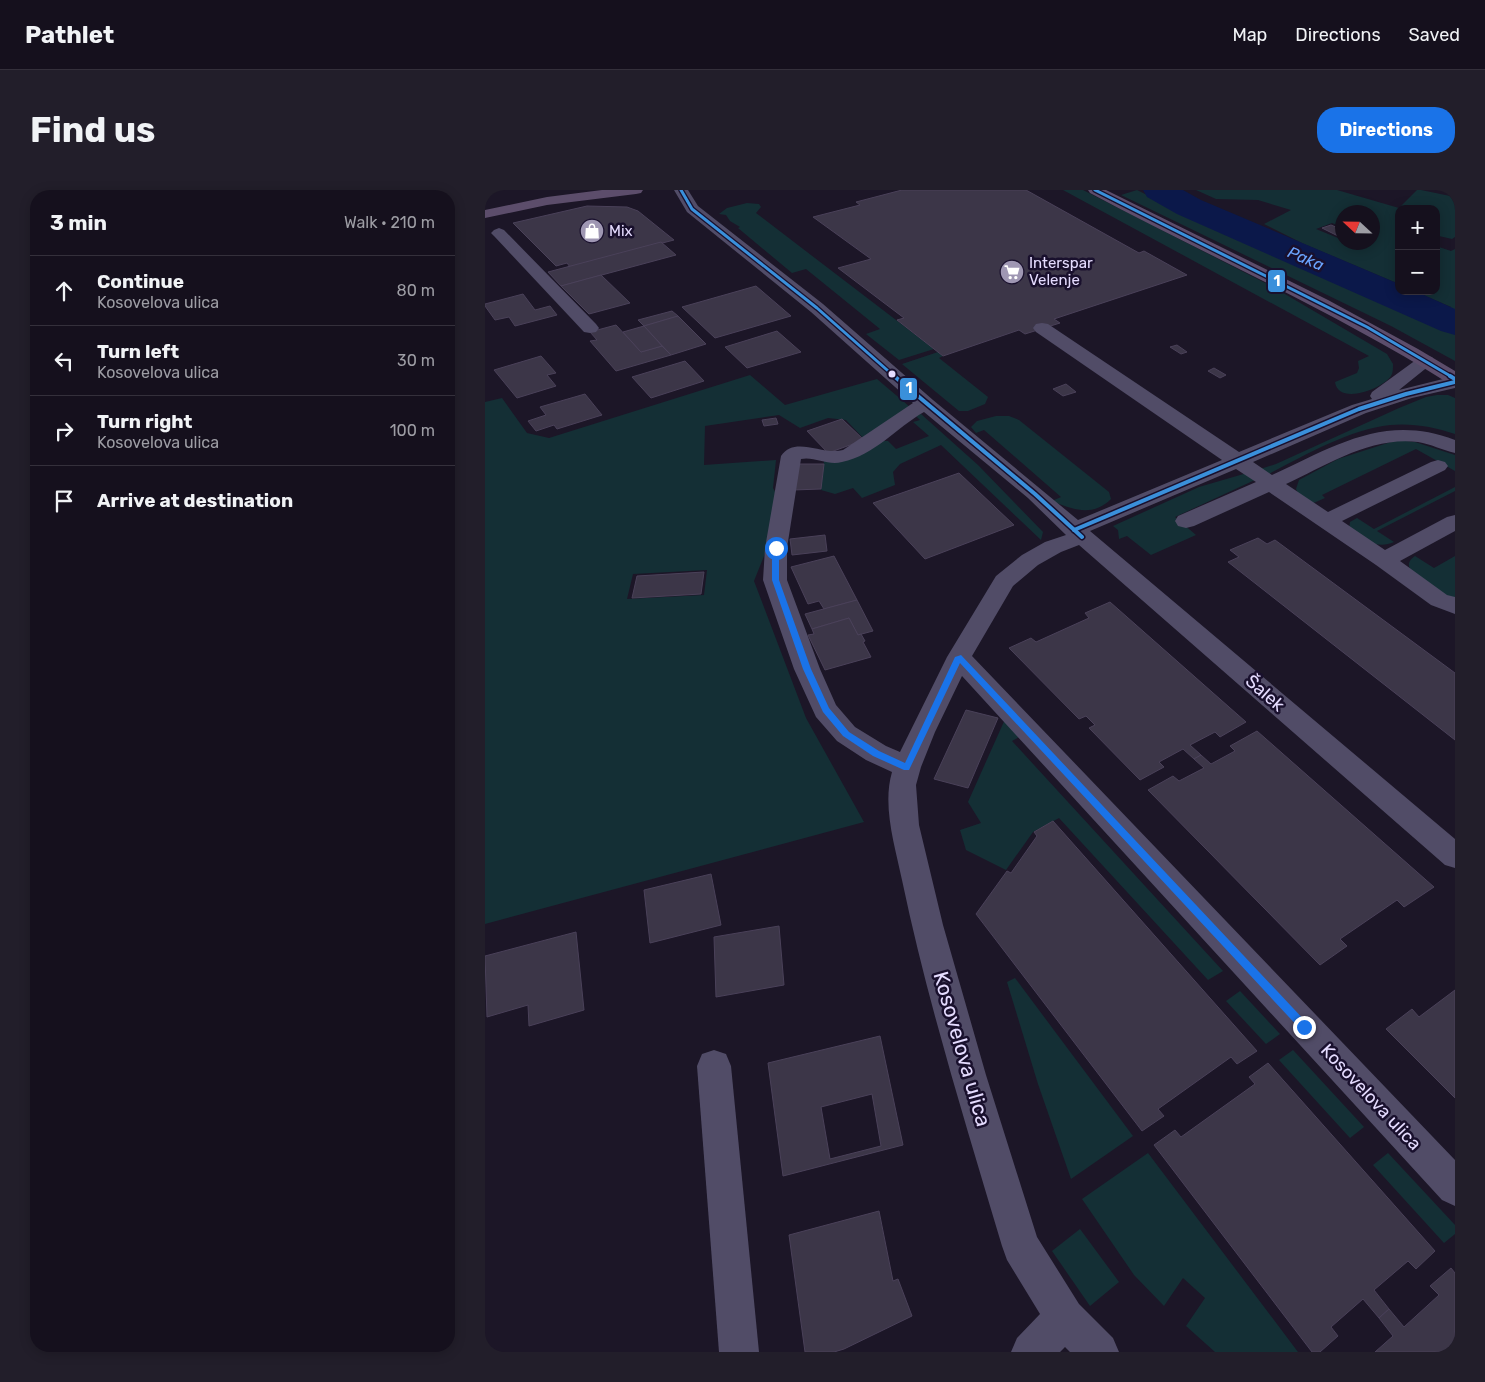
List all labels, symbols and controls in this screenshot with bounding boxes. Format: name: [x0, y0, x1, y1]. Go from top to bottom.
text: Pathlet: [25, 21, 114, 49]
text: Map: [1232, 24, 1267, 46]
text: Directions: [1295, 24, 1381, 46]
text: Saved: [1409, 24, 1460, 46]
button: Directions: [1317, 107, 1455, 153]
text: Find us: [30, 109, 155, 151]
north arrow: [1335, 205, 1380, 250]
map controls: [1395, 205, 1440, 295]
button: +: [1395, 205, 1440, 250]
text: 3 min: [50, 210, 107, 235]
text: Walk · 210 m: [344, 213, 435, 232]
shop icon: Mix: [579, 218, 605, 244]
place label: Mix: [609, 222, 633, 240]
water label: Paka: [1285, 242, 1327, 274]
button: −: [1395, 250, 1440, 295]
place label: Interspar Velenje: [1029, 254, 1093, 289]
supermarket icon: Interspar Velenje: [999, 259, 1025, 285]
line badge: 1: [1267, 269, 1286, 293]
text: Continue: [97, 270, 184, 293]
text: 1: [1274, 273, 1281, 290]
icon: ahead: [50, 277, 78, 305]
text: 80 m: [397, 281, 435, 300]
text: Kosovelova ulica: [97, 293, 219, 312]
text: Turn left: [97, 340, 179, 363]
icon: left: [50, 347, 78, 375]
text: 30 m: [397, 351, 435, 370]
text: Kosovelova ulica: [97, 363, 219, 382]
unlabelled marker: [887, 369, 897, 379]
line badge: 1: [899, 377, 918, 401]
text: 1: [906, 380, 913, 397]
text: Turn right: [97, 410, 192, 433]
icon: right: [50, 417, 78, 445]
text: 100 m: [390, 421, 435, 440]
text: Kosovelova ulica: [97, 433, 219, 452]
icon: arrive: [50, 487, 78, 515]
text: Arrive at destination: [97, 489, 293, 512]
route start: [765, 537, 788, 560]
street label: Šalek: [1241, 670, 1290, 716]
street label: Kosovelova ulica: [928, 968, 997, 1129]
route end: [1293, 1016, 1316, 1039]
street label: Kosovelova ulica: [1316, 1039, 1426, 1155]

